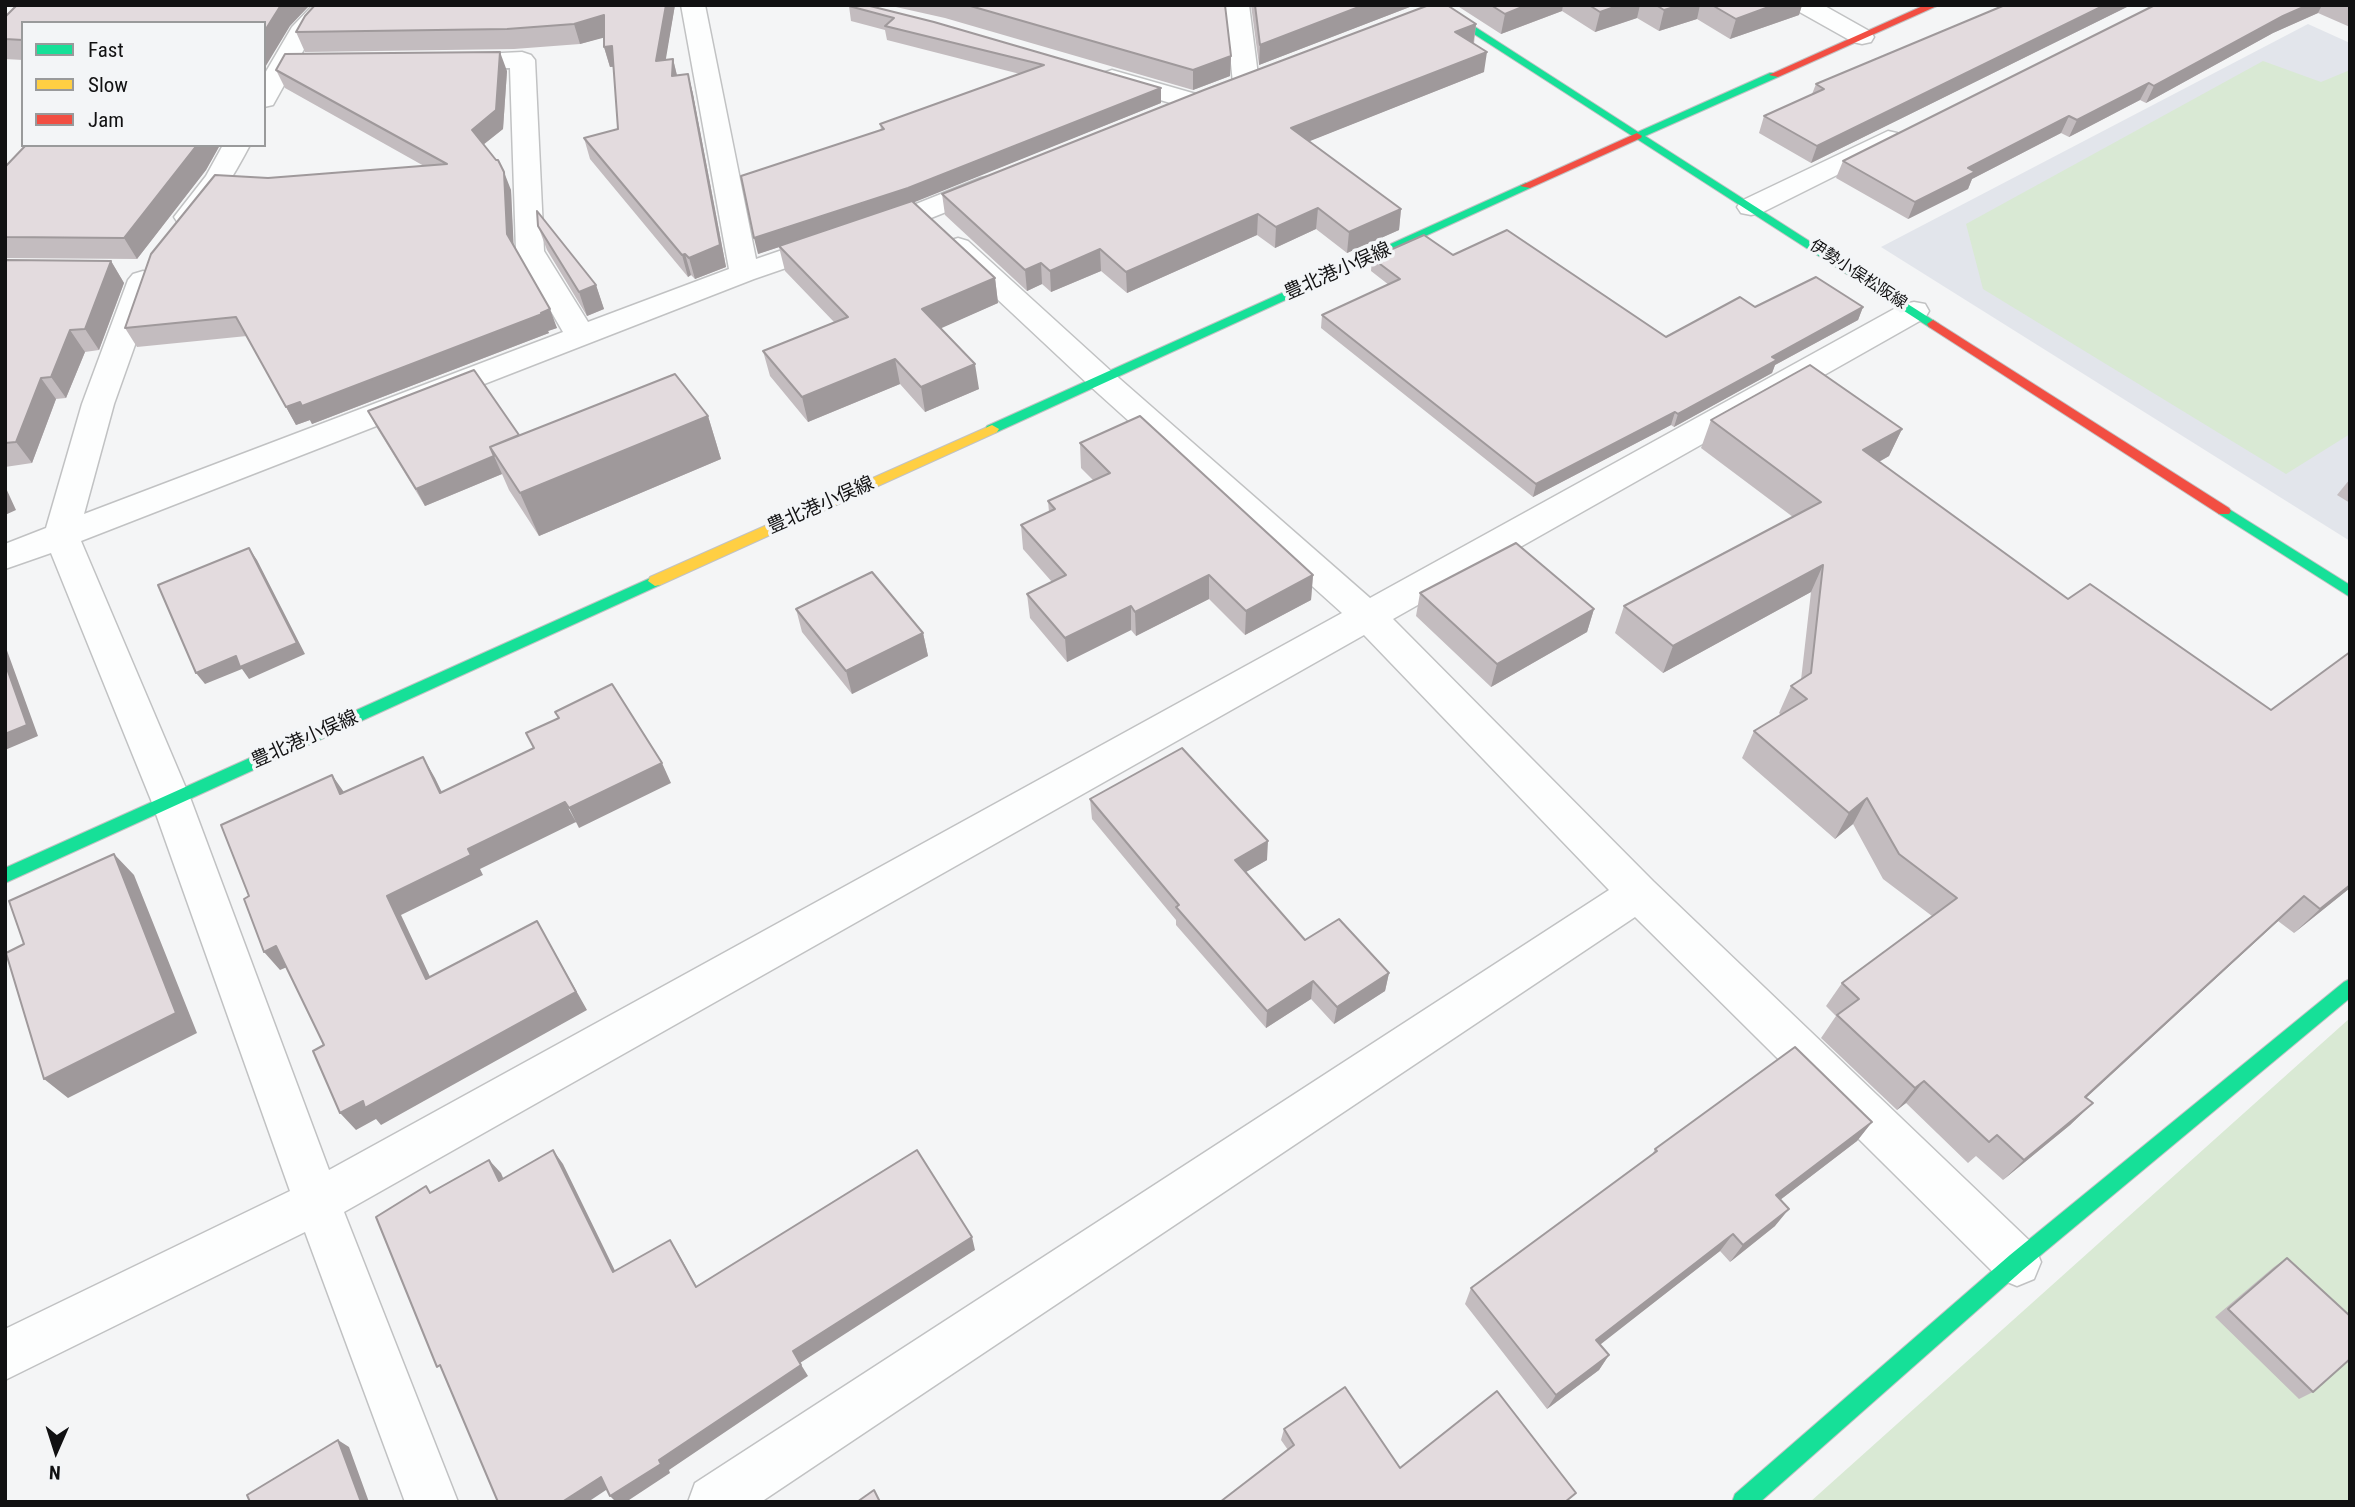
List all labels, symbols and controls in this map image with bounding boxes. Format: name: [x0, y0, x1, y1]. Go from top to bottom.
legend: [21, 21, 266, 147]
text: Fast: [88, 38, 124, 62]
text: Slow: [88, 73, 128, 97]
text: Jam: [88, 108, 124, 132]
street label: 伊勢小俣松阪線: [1806, 236, 1910, 314]
street label: 豊北港小俣線: [1281, 238, 1395, 306]
street label: 豊北港小俣線: [764, 472, 878, 540]
street label: 豊北港小俣線: [248, 706, 362, 774]
north arrow: [21, 1416, 91, 1486]
text: N: [48, 1461, 61, 1484]

